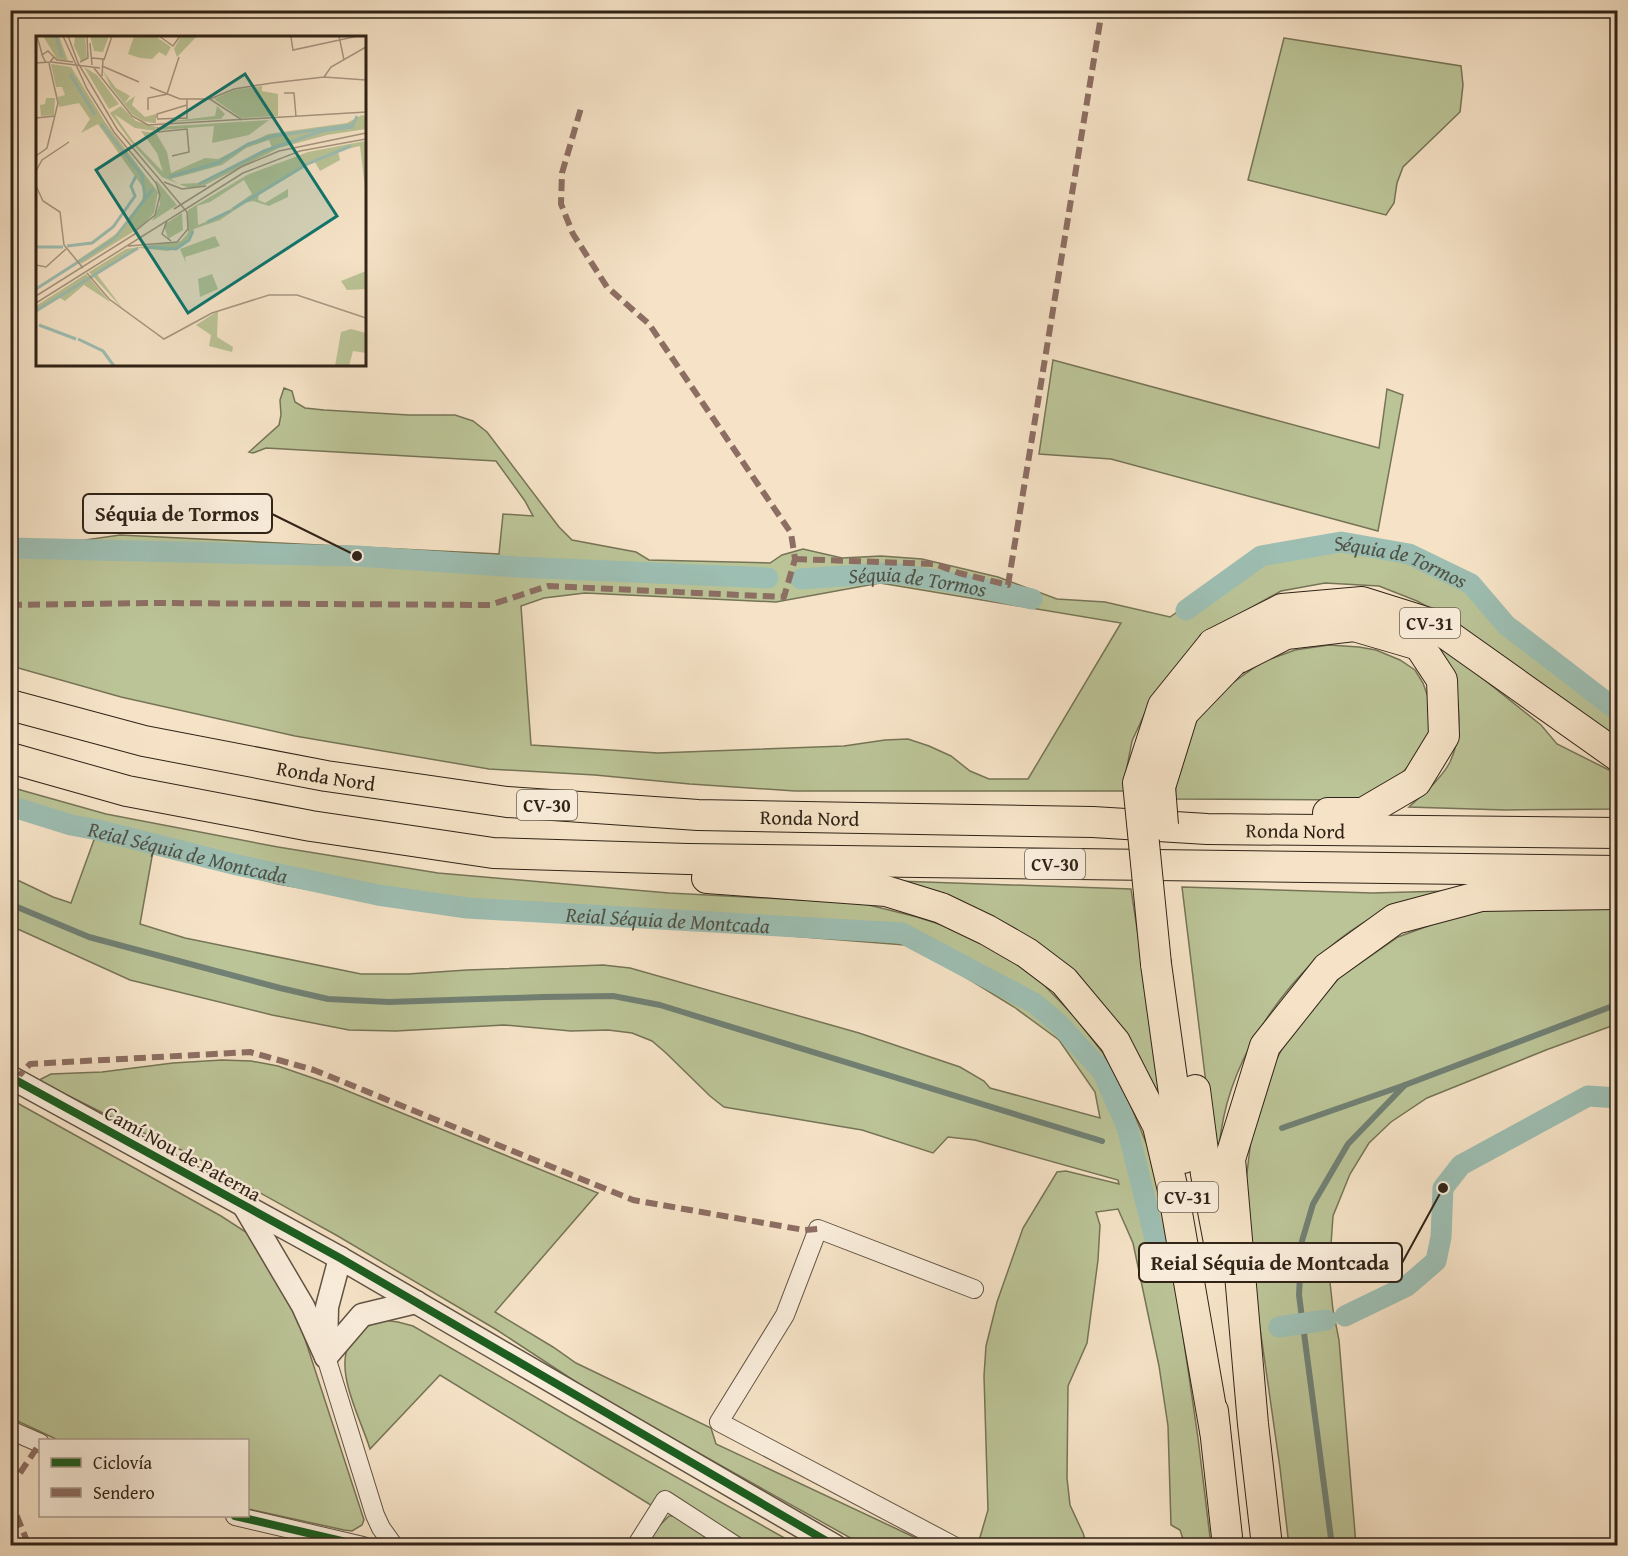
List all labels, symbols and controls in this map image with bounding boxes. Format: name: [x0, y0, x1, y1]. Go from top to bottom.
inset map: [36, 36, 366, 366]
callout: Séquia de Tormos: [83, 494, 272, 533]
text: Séquia de Tormos: [95, 498, 259, 529]
water label: Séquia de Tormos: [1331, 526, 1473, 596]
water label: Séquia de Tormos: [847, 557, 990, 604]
road number: CV-31: [1400, 608, 1460, 638]
street label: Ronda Nord: [274, 752, 378, 797]
road number: CV-30: [517, 790, 577, 820]
street label: Ronda Nord: [760, 802, 860, 832]
water label: Reial Séquia de Montcada: [85, 813, 291, 891]
street label: Ronda Nord: [1245, 815, 1346, 845]
road number: CV-30: [1025, 849, 1085, 879]
water label: Reial Séquia de Montcada: [564, 898, 771, 941]
street label: Camí Nou de Paterna: [99, 1098, 267, 1208]
road number: CV-31: [1158, 1182, 1218, 1212]
callout: Reial Séquia de Montcada: [1139, 1243, 1402, 1282]
text: Reial Séquia de Montcada: [1151, 1247, 1390, 1278]
legend: [39, 1439, 249, 1517]
text: Ciclovía: [93, 1449, 152, 1476]
text: Sendero: [93, 1479, 155, 1506]

